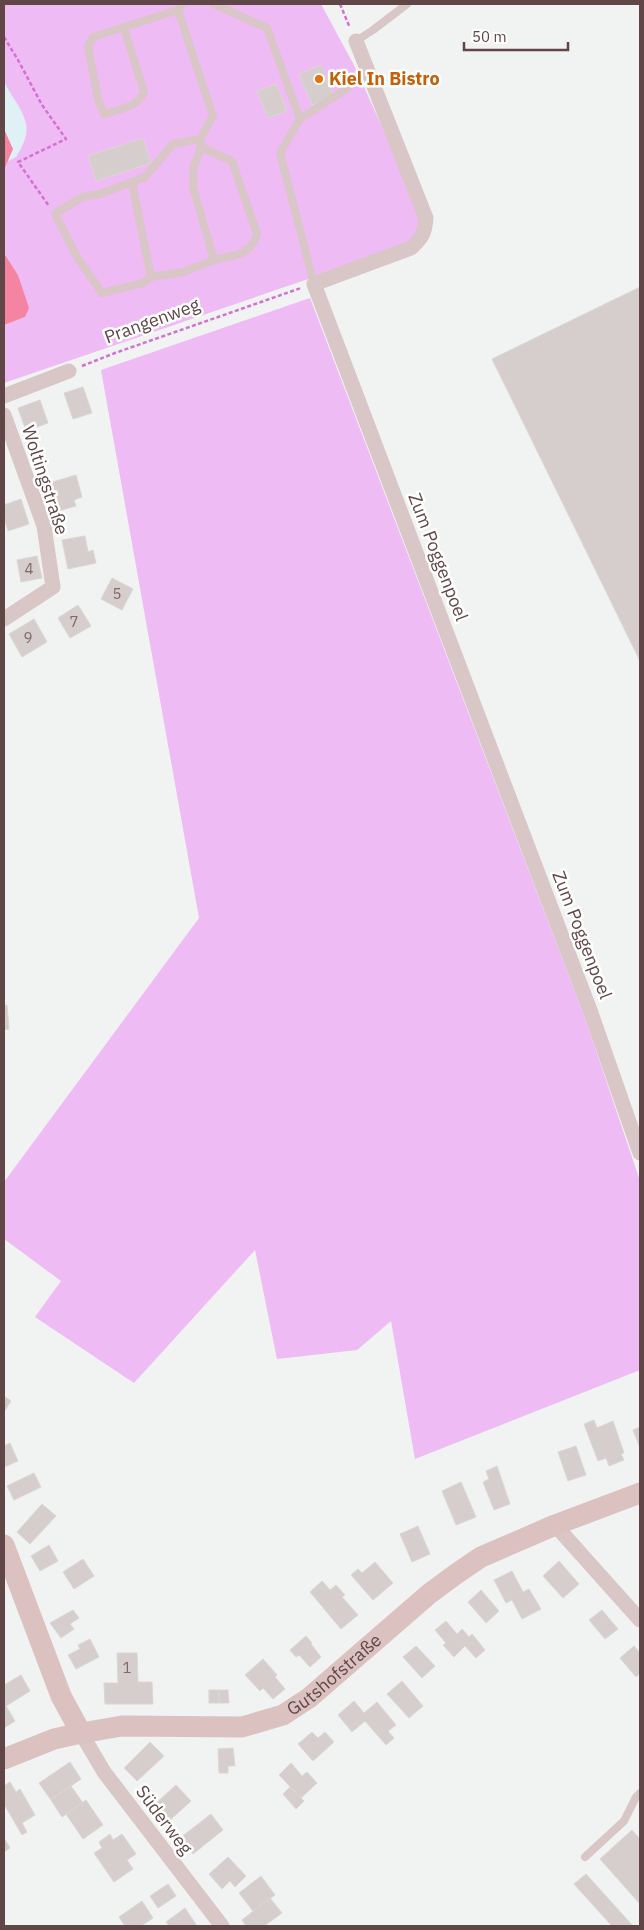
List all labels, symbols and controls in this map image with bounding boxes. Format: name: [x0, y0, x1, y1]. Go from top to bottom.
scale bar: [464, 20, 568, 52]
text: 50 m: [472, 27, 507, 46]
place label: Kiel In Bistro: [329, 67, 440, 90]
marker: Kiel In Bistro: [313, 73, 325, 85]
street label: Prangenweg: [101, 293, 203, 348]
street label: Woltingstraße: [17, 422, 74, 538]
street label: Zum Poggenpoel: [403, 489, 474, 624]
house number: 4: [24, 559, 34, 578]
house number: 5: [112, 584, 122, 603]
house number: 7: [69, 612, 79, 631]
house number: 9: [23, 628, 33, 647]
street label: Zum Poggenpoel: [547, 867, 618, 1002]
street label: Gutshofstraße: [282, 1628, 386, 1720]
house number: 1: [122, 1658, 132, 1677]
street label: Süderweg: [131, 1781, 198, 1859]

